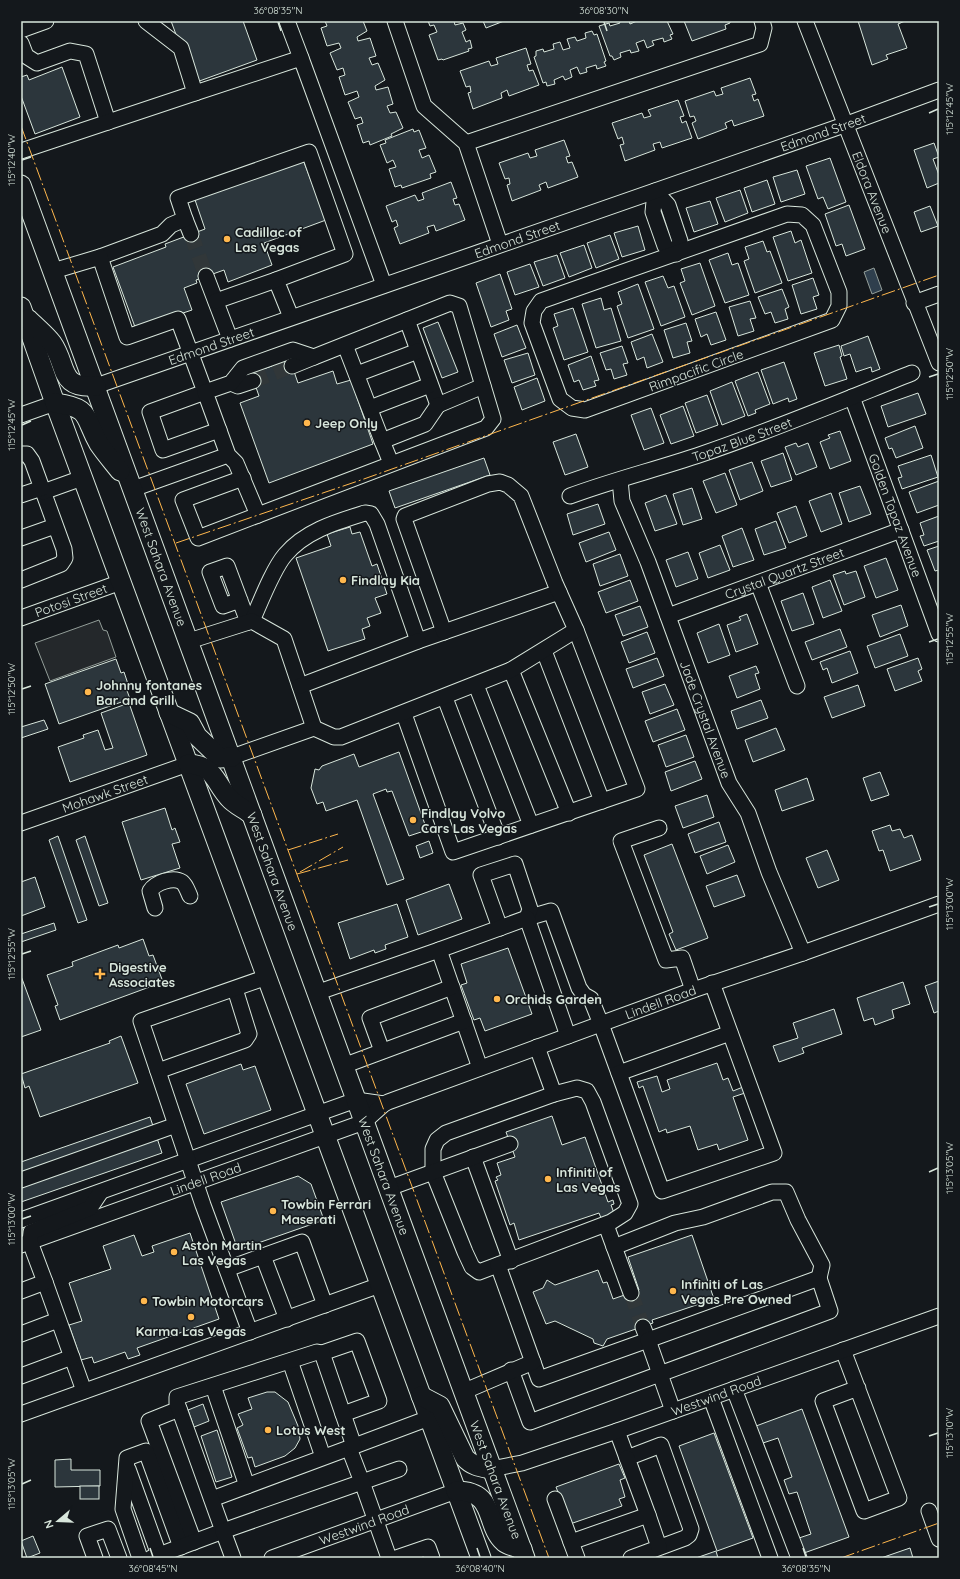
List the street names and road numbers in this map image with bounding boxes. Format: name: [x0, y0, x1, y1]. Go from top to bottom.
street label: Edmond Street: [778, 110, 868, 155]
street label: Eldora Avenue: [849, 149, 895, 236]
street label: Edmond Street: [472, 217, 562, 261]
street label: Edmond Street: [166, 324, 256, 368]
street label: Rimpacific Circle: [647, 346, 745, 394]
street label: Topaz Blue Street: [690, 414, 794, 465]
street label: Golden Topaz Avenue: [865, 451, 925, 579]
street label: West Sahara Avenue: [132, 506, 190, 629]
street label: Crystal Quartz Street: [722, 544, 846, 602]
street label: Potosi Street: [33, 580, 109, 620]
street label: Jade Crystal Avenue: [677, 658, 735, 781]
street label: Mohawk Street: [60, 771, 150, 816]
street label: West Sahara Avenue: [244, 810, 302, 933]
street label: Lindell Road: [623, 982, 698, 1022]
street label: West Sahara Avenue: [355, 1114, 413, 1237]
street label: Lindell Road: [168, 1159, 243, 1199]
street label: Westwind Road: [669, 1372, 763, 1419]
street label: West Sahara Avenue: [467, 1418, 525, 1541]
street label: Westwind Road: [317, 1501, 411, 1548]

